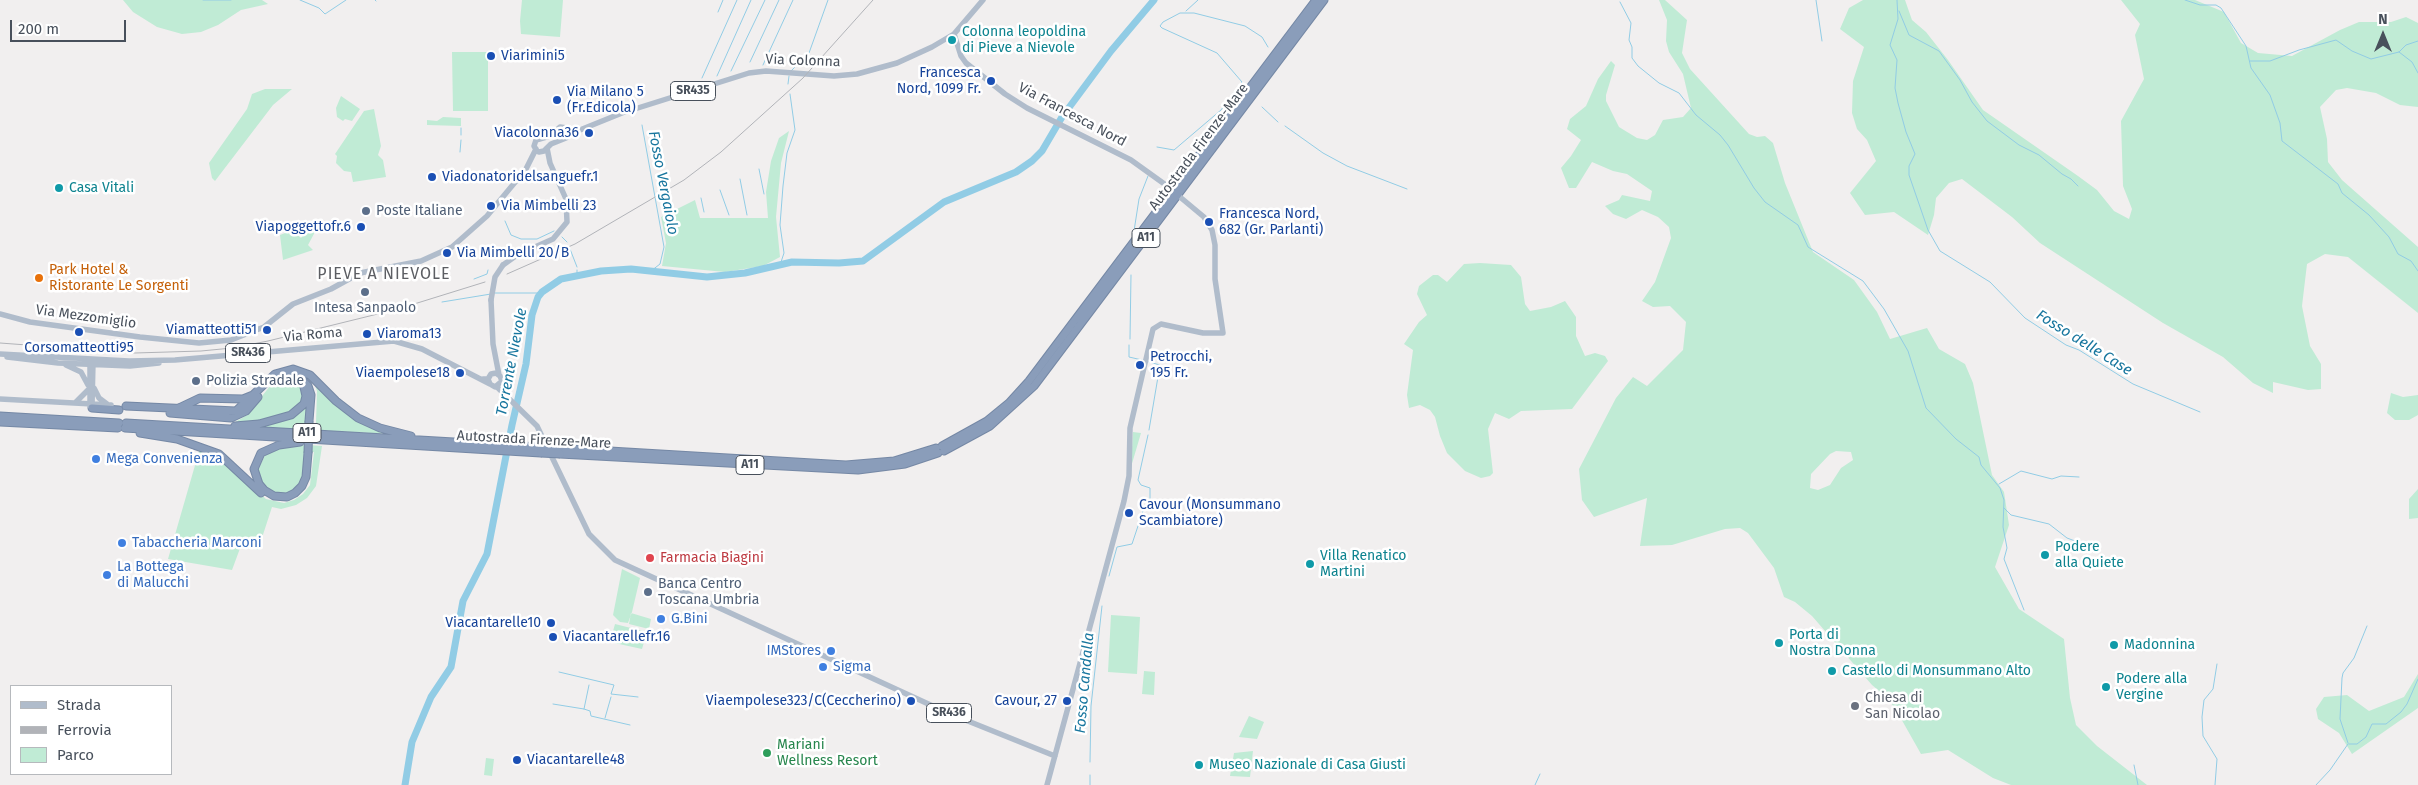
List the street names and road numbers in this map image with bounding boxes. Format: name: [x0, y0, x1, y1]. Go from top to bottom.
street label: Via Colonna: [765, 51, 841, 71]
street label: Via Francesca Nord: [1015, 79, 1129, 151]
street label: Autostrada Firenze-Mare: [1146, 80, 1252, 214]
road number: SR435: [670, 82, 716, 100]
road number: A11: [1132, 228, 1160, 248]
street label: Via Mezzomiglio: [35, 302, 137, 332]
street label: Via Roma: [283, 324, 343, 346]
road number: SR436: [226, 343, 270, 362]
road number: A11: [293, 423, 321, 442]
street label: Autostrada Firenze-Mare: [456, 428, 612, 452]
road number: A11: [736, 456, 764, 474]
road number: SR436: [926, 704, 972, 722]

